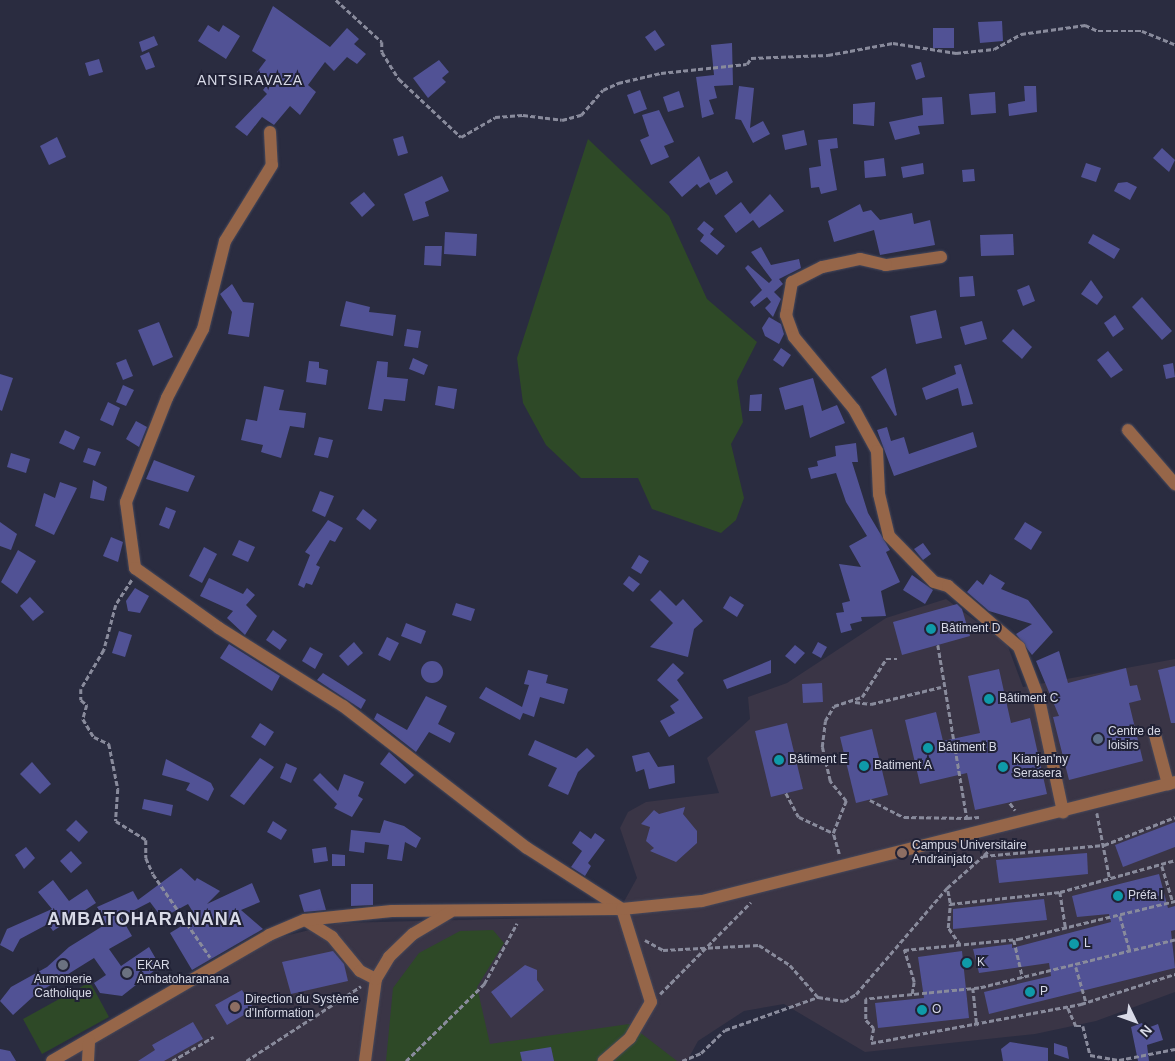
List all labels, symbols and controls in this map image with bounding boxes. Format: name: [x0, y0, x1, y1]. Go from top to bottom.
district label: ANTSIRAVAZA: [196, 72, 304, 88]
place label: Bâtiment D: [941, 622, 1000, 636]
marker: Bâtiment D: [925, 623, 937, 635]
place label: Bâtiment C: [999, 692, 1058, 706]
marker: Bâtiment C: [983, 693, 995, 705]
place label: Centre de loisirs: [1108, 725, 1161, 753]
marker: Centre de loisirs: [1092, 733, 1104, 745]
place label: Bâtiment B: [938, 741, 997, 755]
marker: Bâtiment B: [922, 742, 934, 754]
place label: Bâtiment E: [789, 753, 848, 767]
place label: Kianjan'ny Serasera: [1013, 753, 1068, 781]
marker: Bâtiment E: [773, 754, 785, 766]
place label: Batiment A: [874, 759, 933, 773]
marker: Batiment A: [858, 760, 870, 772]
marker: Kianjan'ny Serasera: [997, 761, 1009, 773]
place label: Campus Universitaire Andrainjato: [912, 839, 1027, 867]
marker: Campus Universitaire Andrainjato: [896, 847, 908, 859]
place label: Préfa I: [1128, 889, 1163, 903]
marker: Préfa I: [1112, 890, 1124, 902]
district label: AMBATOHARANANA: [46, 908, 244, 930]
place label: L: [1084, 937, 1091, 951]
marker: L: [1068, 938, 1080, 950]
place label: K: [977, 956, 985, 970]
marker: K: [961, 957, 973, 969]
marker: Aumonerie Catholique: [57, 959, 69, 971]
place label: EKAR Ambatoharanana: [137, 959, 229, 987]
marker: EKAR Ambatoharanana: [121, 967, 133, 979]
place label: Aumonerie Catholique: [34, 973, 92, 1001]
place label: P: [1040, 985, 1048, 999]
marker: P: [1024, 986, 1036, 998]
place label: Direction du Système d'Information: [245, 993, 359, 1021]
north arrow: [1110, 996, 1160, 1046]
marker: Direction du Système d'Information: [229, 1001, 241, 1013]
place label: O: [932, 1003, 941, 1017]
marker: O: [916, 1004, 928, 1016]
text: N: [1137, 1022, 1155, 1040]

